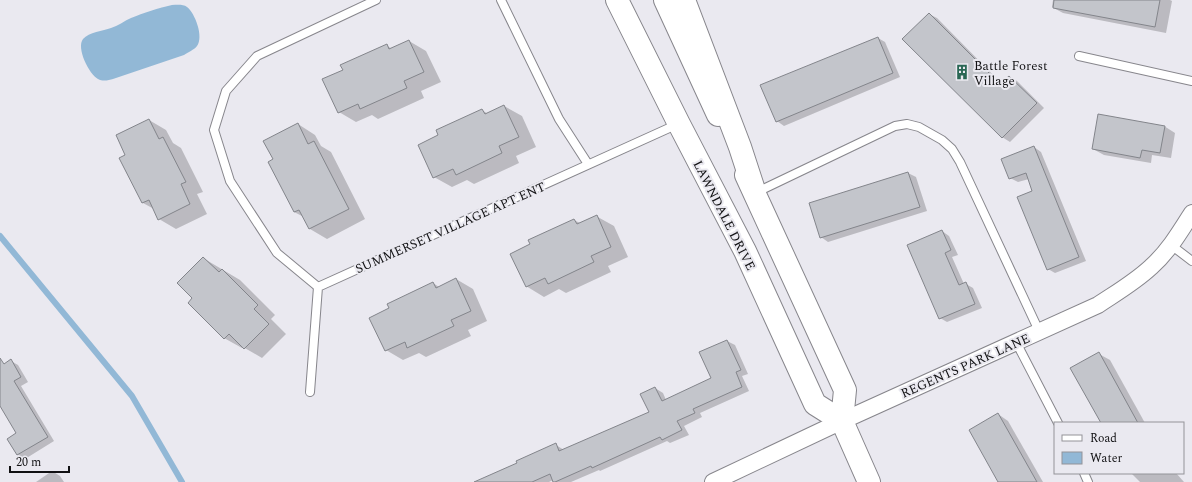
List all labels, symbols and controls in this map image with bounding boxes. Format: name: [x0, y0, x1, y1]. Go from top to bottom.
place label: Battle Forest Village: [974, 56, 1048, 91]
building icon: Battle Forest Village: [953, 63, 971, 81]
street label: LAWNDALE DRIVE: [688, 157, 761, 274]
street label: SUMMERSET VILLAGE APT ENT: [352, 177, 549, 279]
street label: REGENTS PARK LANE: [898, 328, 1033, 403]
legend: [1054, 422, 1184, 474]
text: Road: [1090, 429, 1117, 448]
scale bar: [10, 448, 69, 474]
text: Water: [1090, 449, 1122, 468]
text: 20 m: [16, 453, 41, 472]

